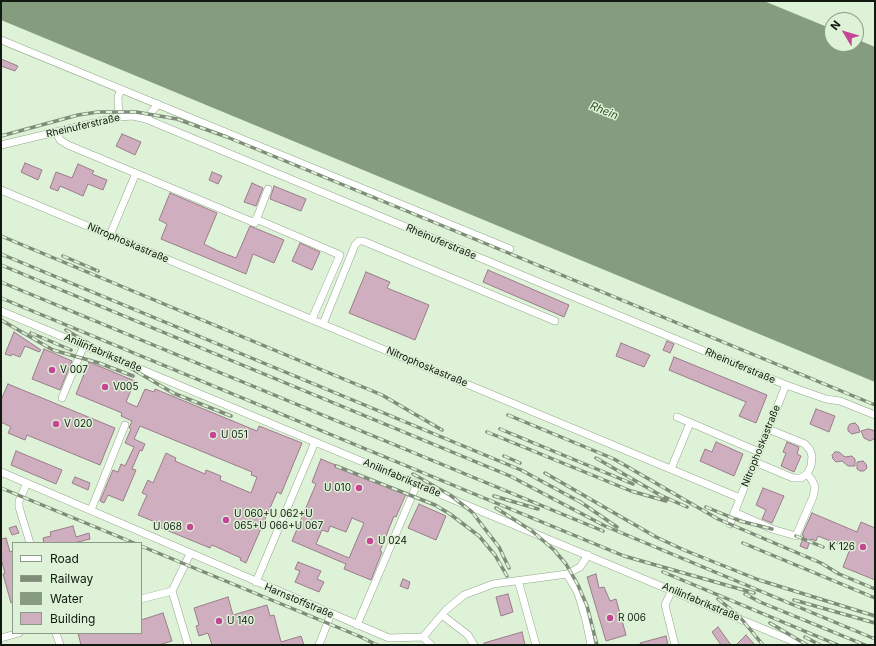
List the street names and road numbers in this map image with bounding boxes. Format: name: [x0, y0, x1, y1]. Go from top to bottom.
street label: Rheinuferstraße: [45, 112, 121, 140]
street label: Nitrophoskastraße: [86, 220, 170, 266]
street label: Rheinuferstraße: [404, 222, 478, 262]
street label: Anilinfabrikstraße: [62, 331, 144, 375]
street label: Nitrophoskastraße: [385, 344, 469, 390]
street label: Rheinuferstraße: [703, 346, 777, 386]
street label: Nitrophoskastraße: [739, 403, 783, 489]
street label: Anilinfabrikstraße: [361, 456, 443, 500]
street label: Anilinfabrikstraße: [660, 580, 742, 624]
street label: Harnstoffstraße: [263, 581, 335, 621]

